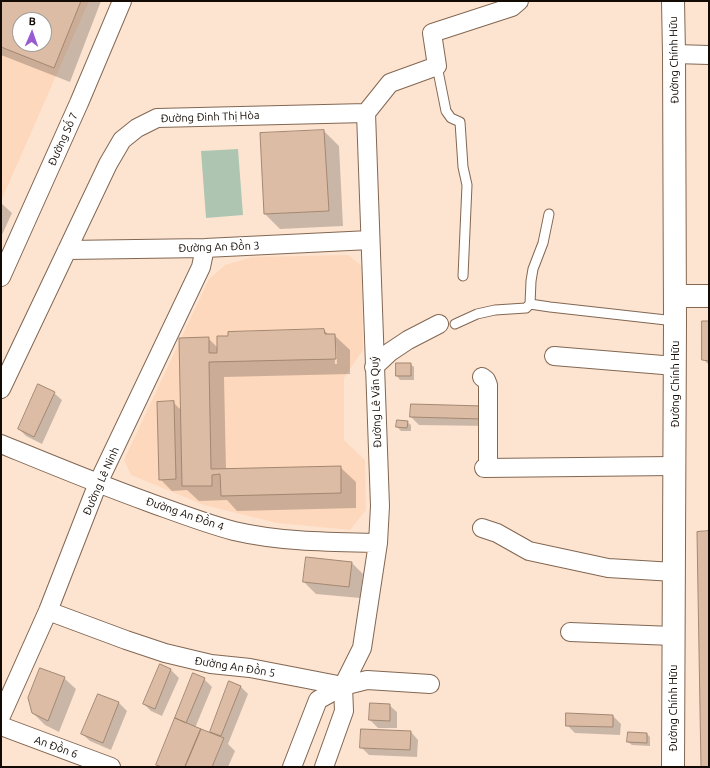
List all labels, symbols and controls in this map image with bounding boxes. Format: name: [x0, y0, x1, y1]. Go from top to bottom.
north arrow: [12, 12, 52, 52]
text: B: [29, 15, 36, 27]
street label: Đường Chính Hữu: [667, 16, 681, 104]
street label: Đường Đinh Thị Hòa: [160, 109, 260, 125]
street label: Đường Số 7: [45, 110, 81, 168]
street label: Đường An Đồn 3: [178, 239, 260, 255]
street label: Đường Chính Hữu: [668, 340, 682, 428]
street label: Đường Lê Văn Quý: [368, 356, 384, 448]
street label: Đường Lê Ninh: [80, 445, 122, 517]
street label: Đường An Đồn 4: [144, 495, 226, 533]
street label: Đường An Đồn 5: [194, 654, 276, 680]
street label: Đường Chính Hữu: [666, 664, 680, 752]
street label: An Đồn 6: [32, 733, 80, 761]

